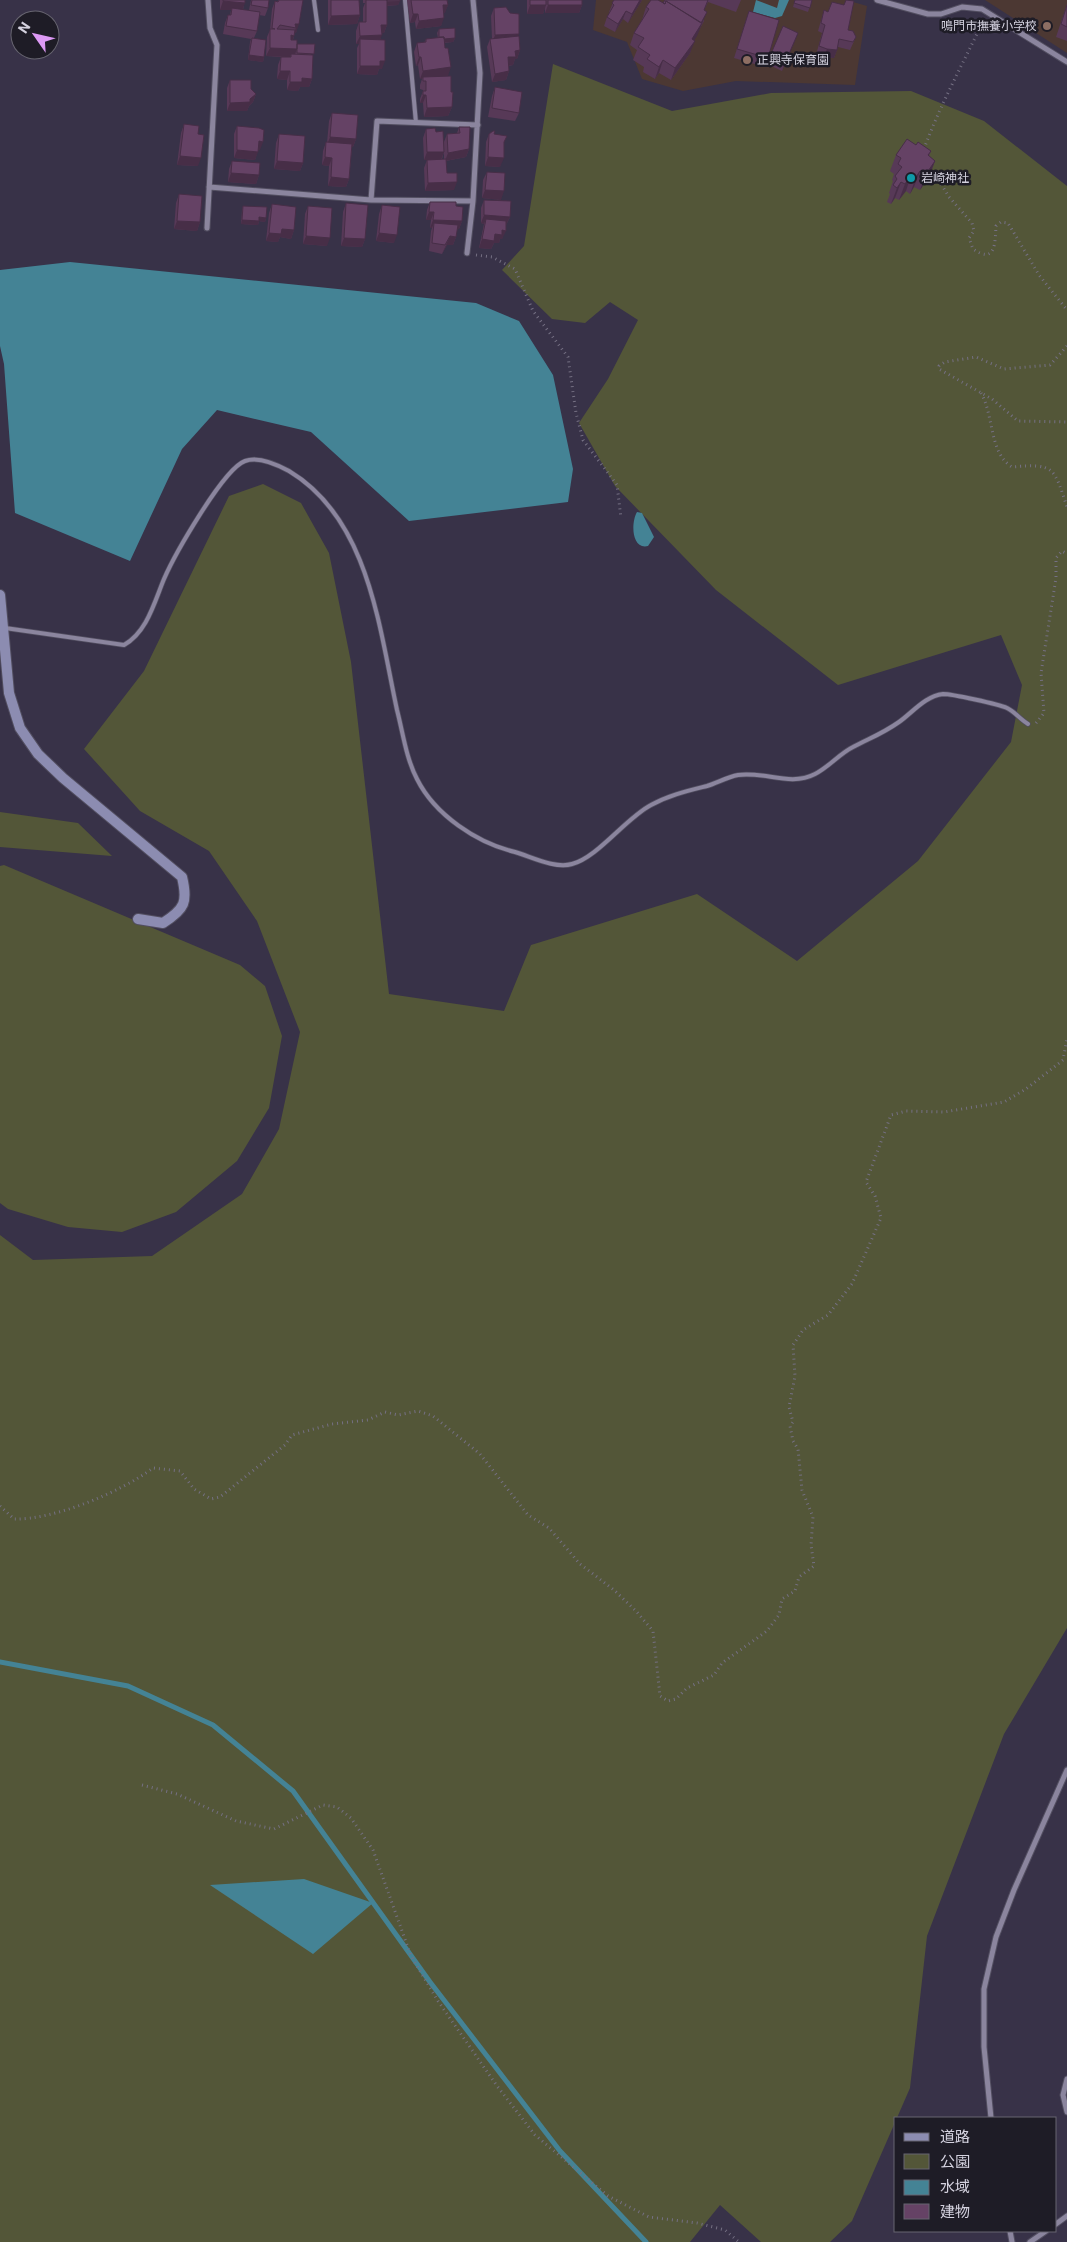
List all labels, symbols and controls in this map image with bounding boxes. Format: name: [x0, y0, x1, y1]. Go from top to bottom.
north arrow: [10, 10, 60, 60]
text: N: [15, 19, 34, 36]
place label: 鳴門市撫養小学校: [941, 19, 1037, 33]
marker: 鳴門市撫養小学校: [1041, 20, 1053, 32]
place label: 正興寺保育園: [757, 53, 829, 67]
marker: 正興寺保育園: [741, 54, 753, 66]
place label: 岩崎神社: [921, 171, 969, 185]
marker: 岩崎神社: [905, 172, 917, 184]
legend: [894, 2117, 1057, 2232]
text: 道路: [940, 2128, 970, 2146]
text: 公園: [940, 2153, 970, 2171]
text: 水域: [940, 2178, 970, 2196]
text: 建物: [940, 2203, 970, 2221]

